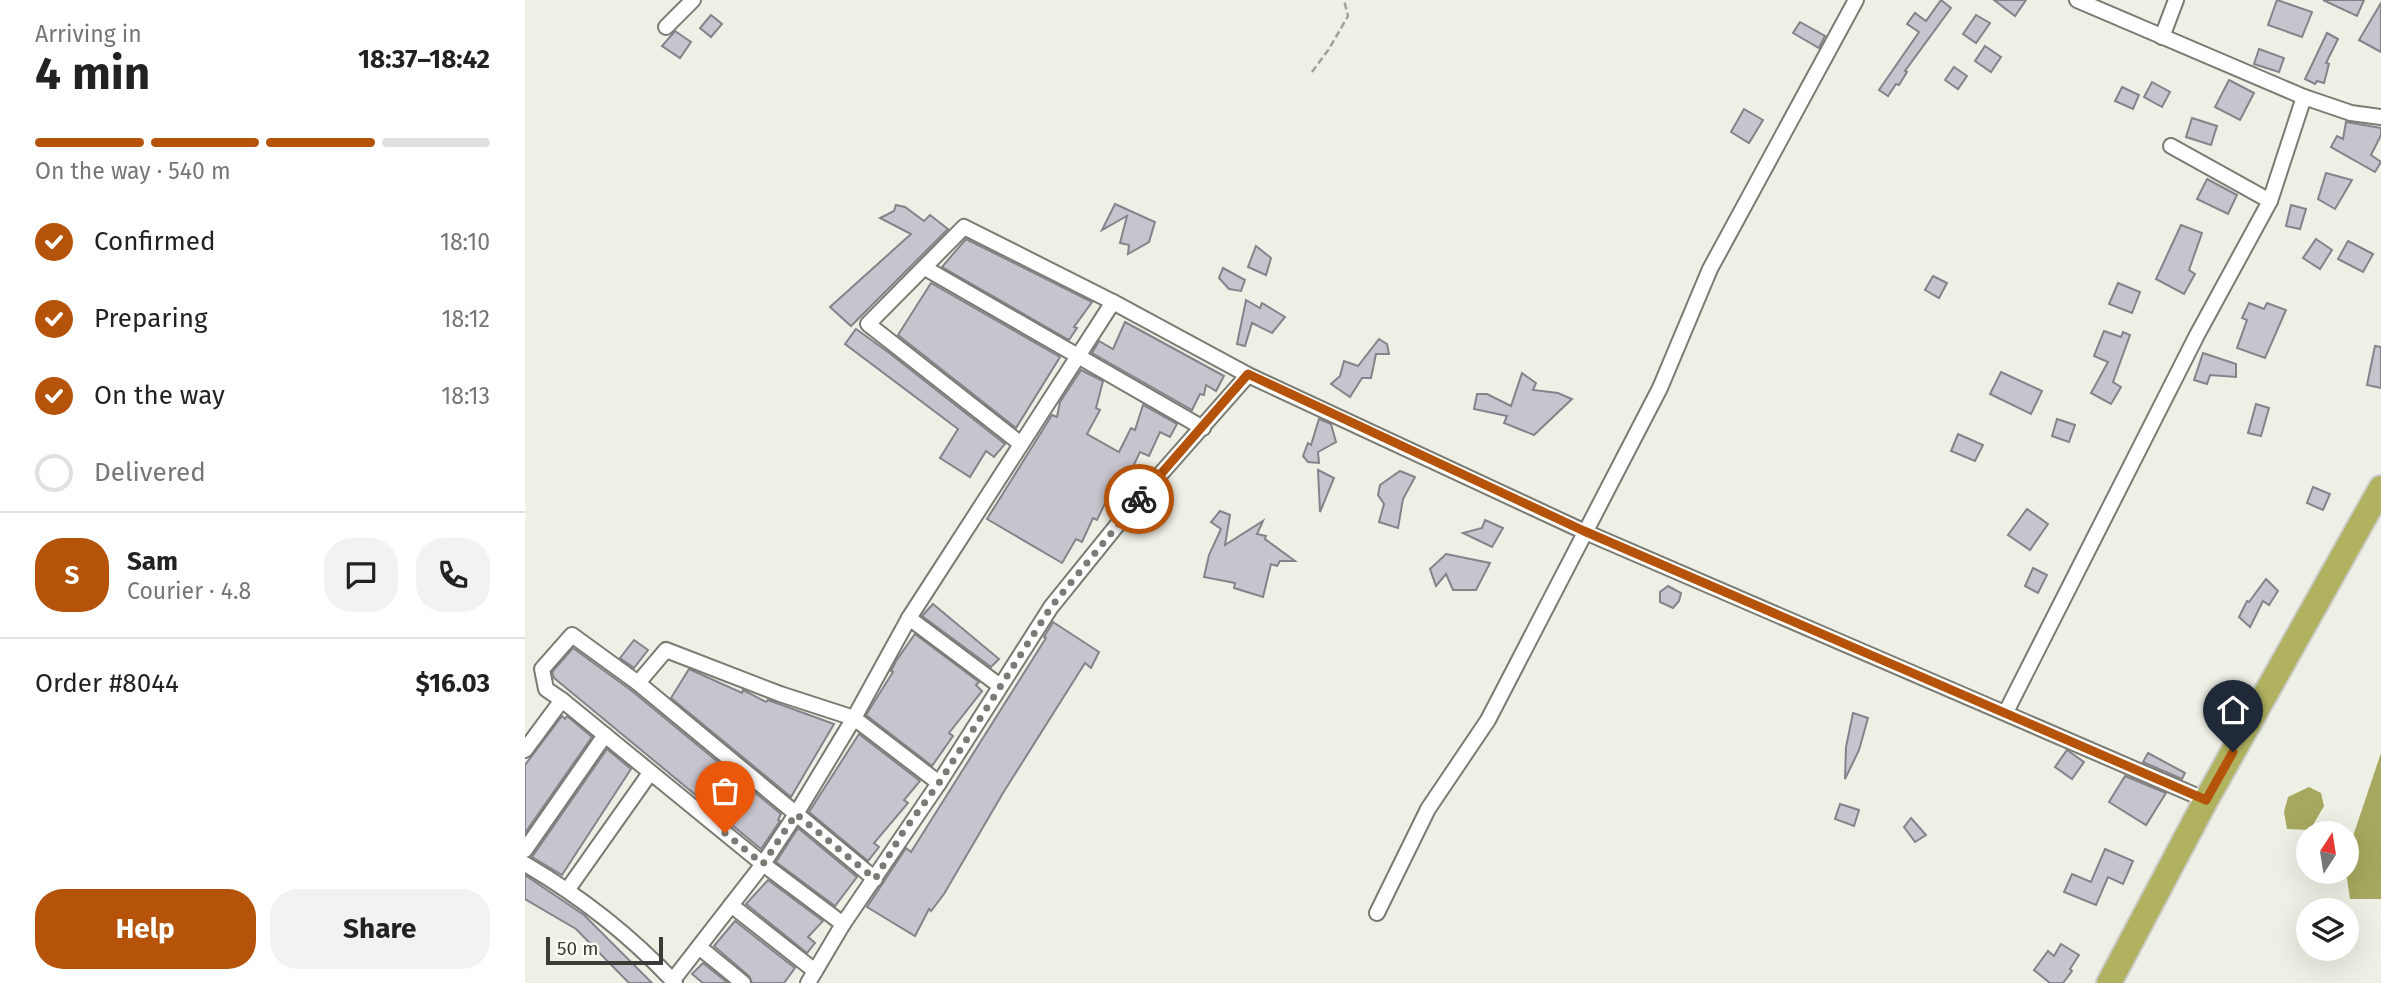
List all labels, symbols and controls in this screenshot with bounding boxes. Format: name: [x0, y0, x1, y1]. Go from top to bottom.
text: Arriving in: [35, 20, 142, 48]
text: 18:37–18:42: [358, 44, 490, 75]
text: 4 min: [35, 46, 150, 101]
text: On the way · 540 m: [35, 157, 231, 185]
icon: check: [35, 223, 73, 261]
text: Confirmed: [94, 226, 215, 257]
text: 18:10: [440, 228, 490, 256]
icon: check: [35, 300, 73, 338]
text: Preparing: [94, 303, 207, 334]
text: 18:12: [441, 305, 490, 333]
icon: check: [35, 377, 73, 415]
text: On the way: [94, 380, 225, 411]
text: 18:13: [441, 382, 490, 410]
text: Delivered: [94, 457, 206, 488]
courier: [1104, 464, 1174, 534]
icon: bike: [1120, 480, 1158, 518]
button: chat: [324, 538, 398, 612]
button: phone: [416, 538, 490, 612]
text: Sam: [127, 546, 178, 577]
text: S: [65, 560, 79, 591]
text: Courier · 4.8: [127, 577, 251, 605]
text: Order #8044: [35, 668, 179, 699]
text: $16.03: [416, 668, 490, 699]
pin: [2203, 680, 2263, 752]
icon: home: [2214, 691, 2252, 729]
pin: [695, 761, 755, 833]
icon: bag: [706, 772, 744, 810]
north arrow: [2296, 821, 2359, 884]
map controls: [2296, 821, 2359, 961]
button: Help: [35, 889, 256, 969]
button: Share: [270, 889, 490, 969]
button: layers: [2296, 898, 2359, 961]
scale bar: [546, 934, 663, 966]
text: 50 m: [557, 937, 598, 960]

